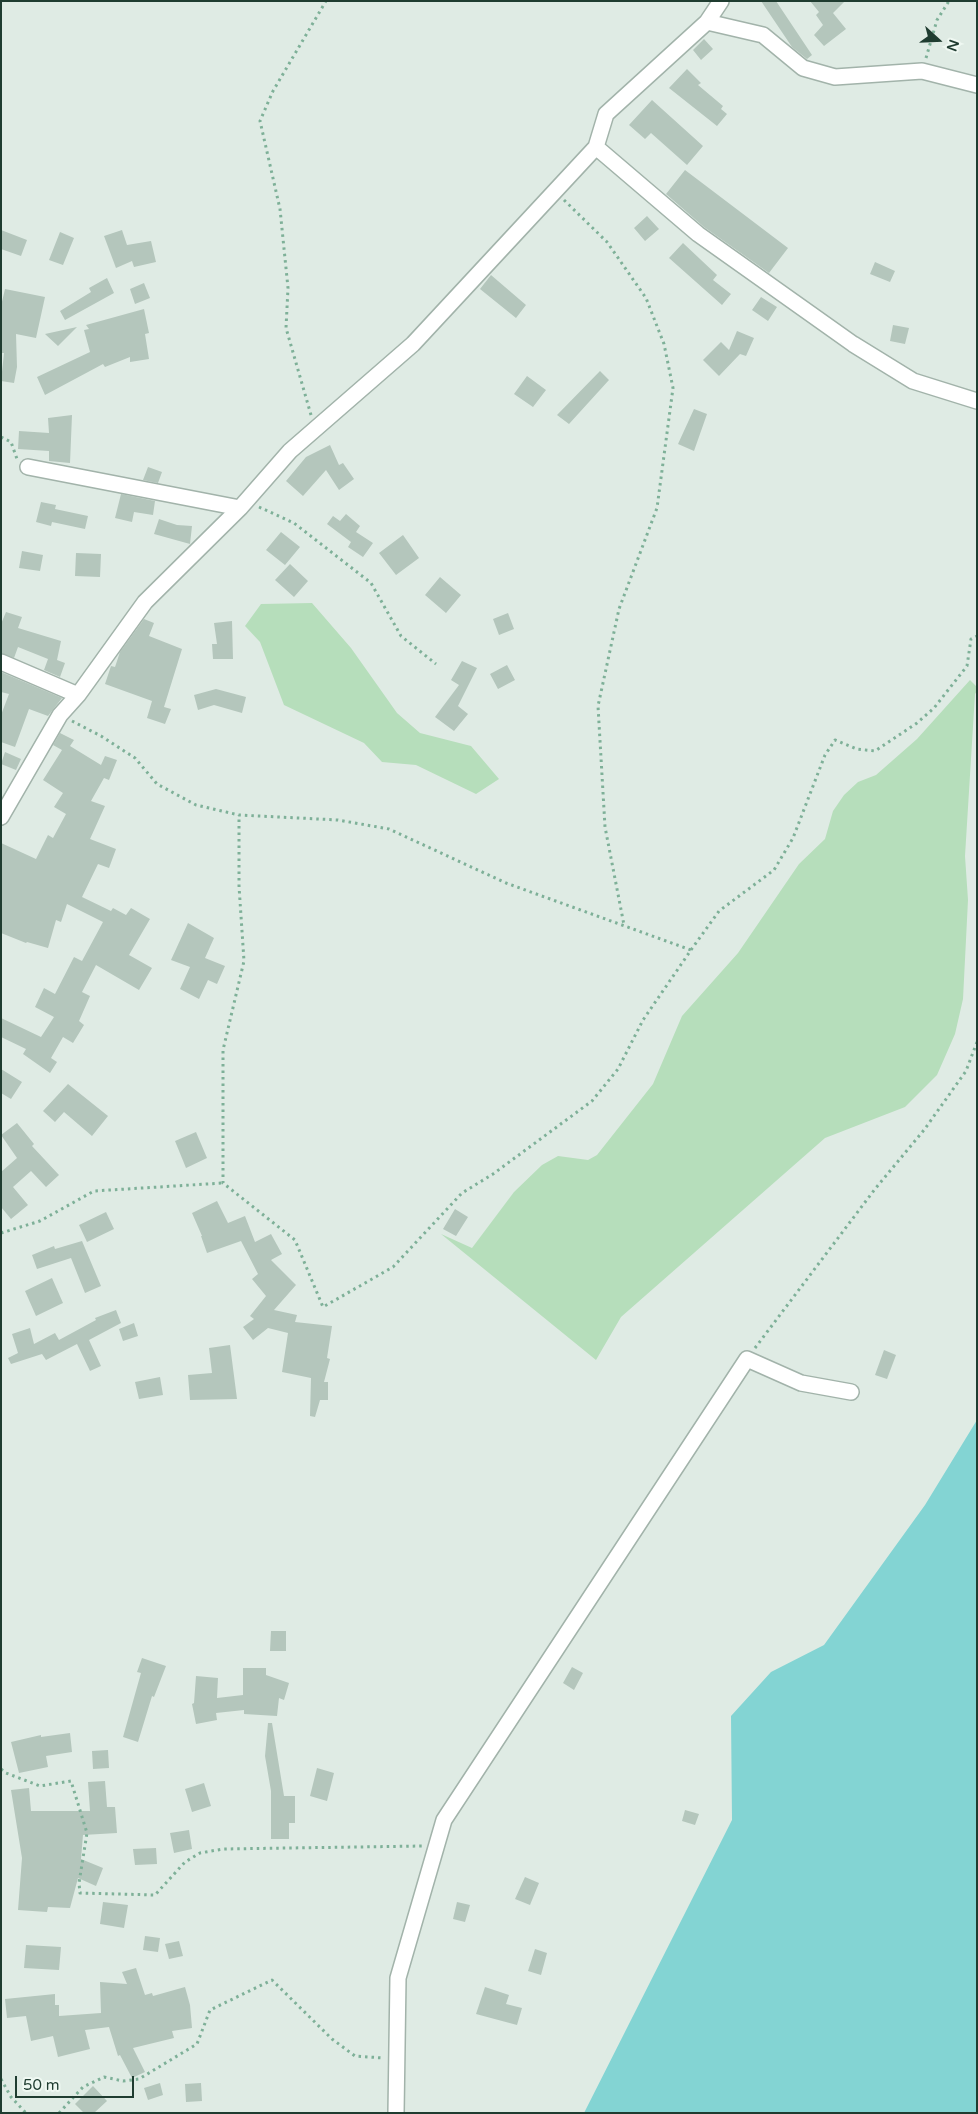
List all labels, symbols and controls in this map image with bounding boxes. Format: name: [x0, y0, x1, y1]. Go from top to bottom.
north arrow: [913, 15, 963, 65]
text: N: [943, 37, 962, 53]
scale bar: [18, 2066, 136, 2098]
text: 50 m: [23, 2076, 60, 2094]

